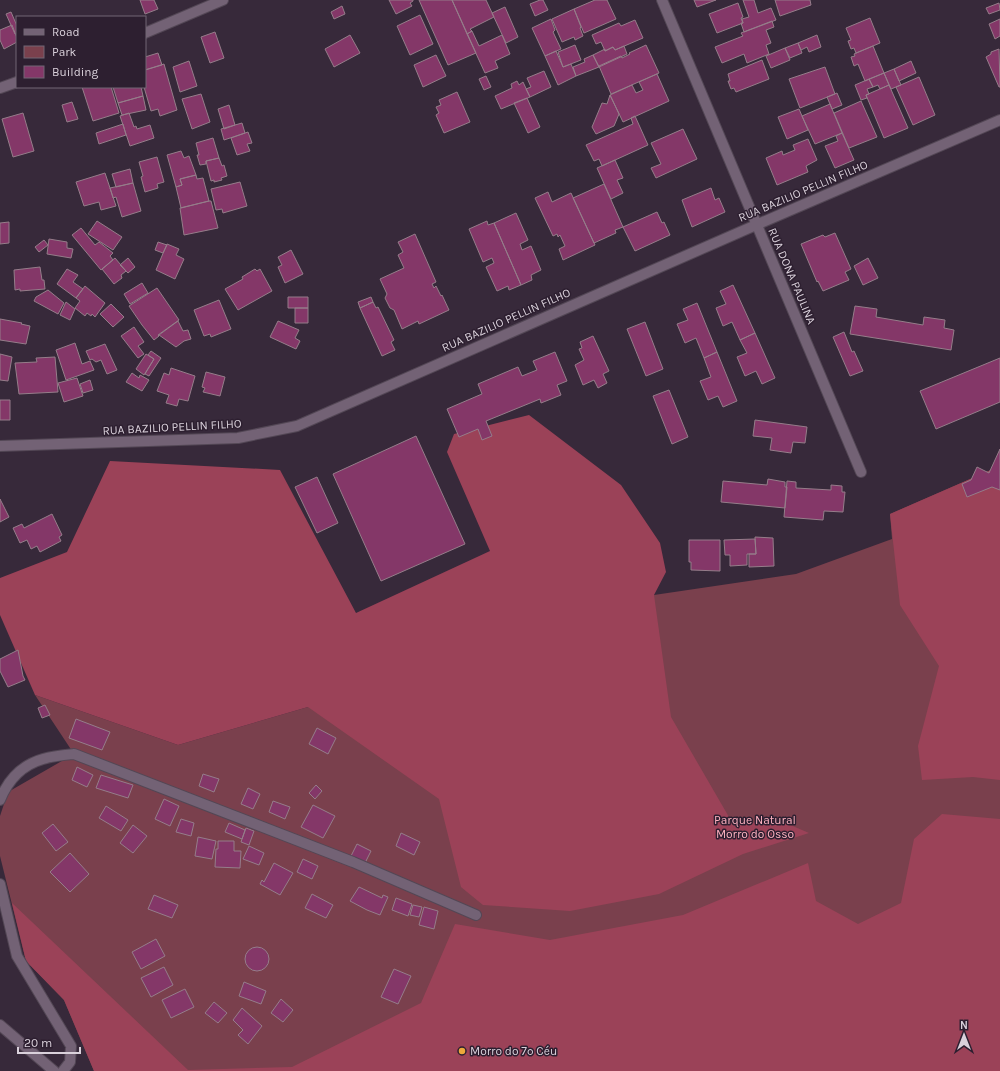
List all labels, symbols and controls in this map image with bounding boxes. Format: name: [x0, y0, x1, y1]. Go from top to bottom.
legend: [16, 16, 146, 88]
text: Road: [52, 25, 80, 39]
text: Park: [52, 45, 77, 59]
text: Building: [52, 65, 99, 79]
street label: RUA BAZILIO PELLIN FILHO: [736, 157, 870, 225]
street label: RUA DONA PAULINA: [765, 226, 819, 326]
street label: RUA BAZILIO PELLIN FILHO: [439, 285, 573, 355]
street label: RUA BAZILIO PELLIN FILHO: [102, 416, 242, 438]
park label: Parque Natural Morro do Osso: [714, 813, 796, 841]
north arrow: [944, 1015, 984, 1055]
text: N: [960, 1019, 968, 1032]
scale bar: [18, 1029, 80, 1055]
text: 20 m: [24, 1036, 52, 1050]
place label: Morro do 7º Céu: [470, 1044, 557, 1058]
marker: Morro do 7º Céu: [457, 1046, 467, 1056]

